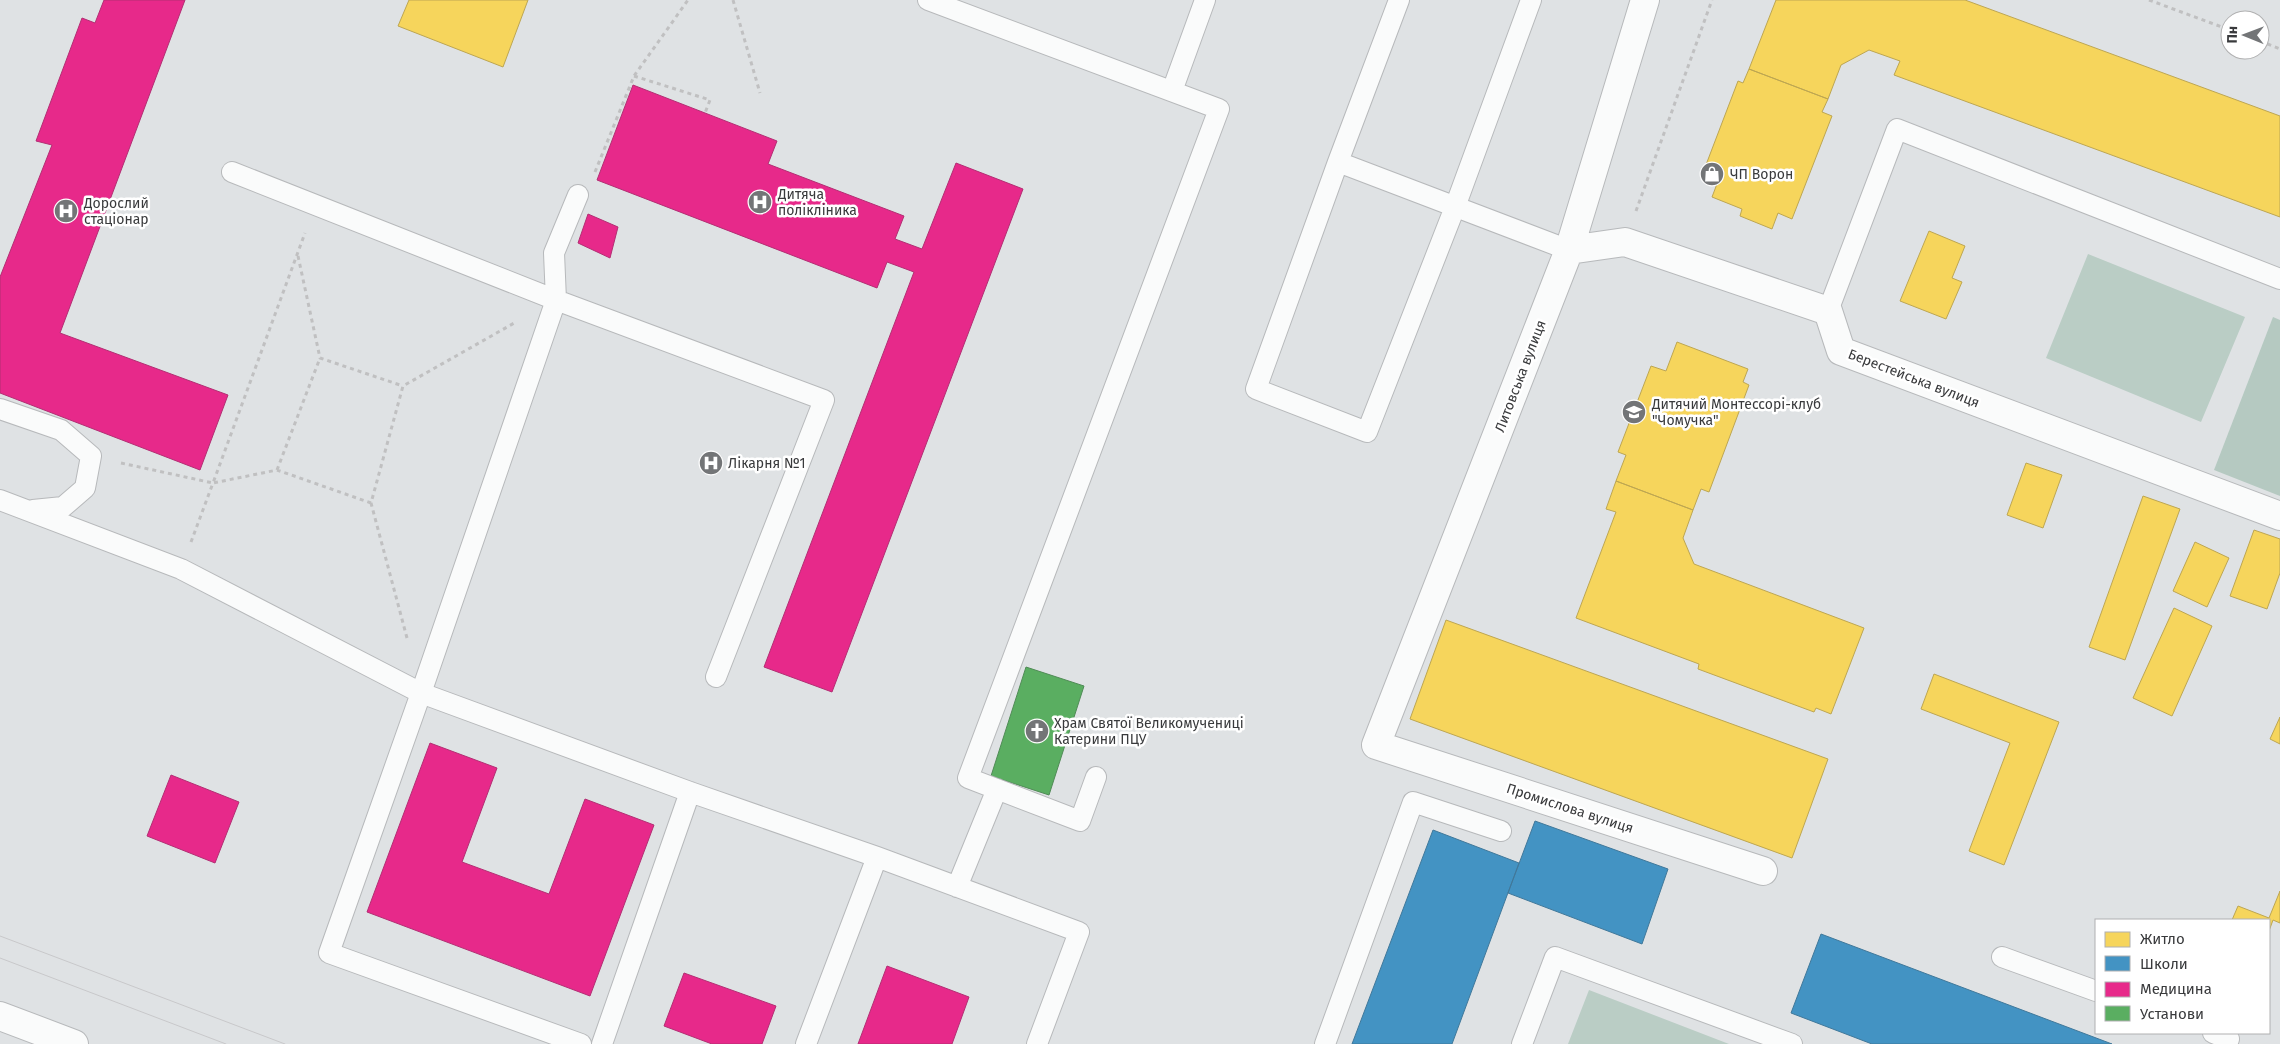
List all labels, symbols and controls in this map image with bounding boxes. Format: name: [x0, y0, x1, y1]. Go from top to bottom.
north arrow: [2220, 10, 2270, 60]
text: Пн: [2224, 26, 2241, 44]
shop icon: ЧП Ворон: [1699, 161, 1725, 187]
place label: ЧП Ворон: [1730, 166, 1793, 183]
place label: Дитяча полікліника: [777, 186, 857, 219]
hospital icon: Дитяча полікліника: [747, 189, 773, 215]
place label: Дорослий стаціонар: [83, 195, 149, 228]
hospital icon: Дорослий стаціонар: [53, 198, 79, 224]
street label: Литовська вулиця: [1491, 318, 1550, 435]
street label: Берестейська вулиця: [1846, 346, 1982, 411]
place label: Дитячий Монтессорі-клуб "Чомучка": [1651, 396, 1821, 429]
school or university icon: Дитячий Монтессорі-клуб "Чомучка": [1621, 399, 1647, 425]
hospital icon: Лікарня №1: [698, 450, 724, 476]
place label: Лікарня №1: [728, 455, 806, 472]
place label: Храм Святої Великомучениці Катерини ПЦУ: [1054, 715, 1244, 748]
church icon: Храм Святої Великомучениці Катерини ПЦУ: [1024, 718, 1050, 744]
street label: Промислова вулиця: [1504, 780, 1636, 837]
legend: [2095, 919, 2270, 1034]
text: Житло: [2140, 930, 2185, 948]
text: Школи: [2140, 955, 2188, 973]
text: Медицина: [2140, 980, 2212, 998]
text: Установи: [2140, 1005, 2204, 1023]

